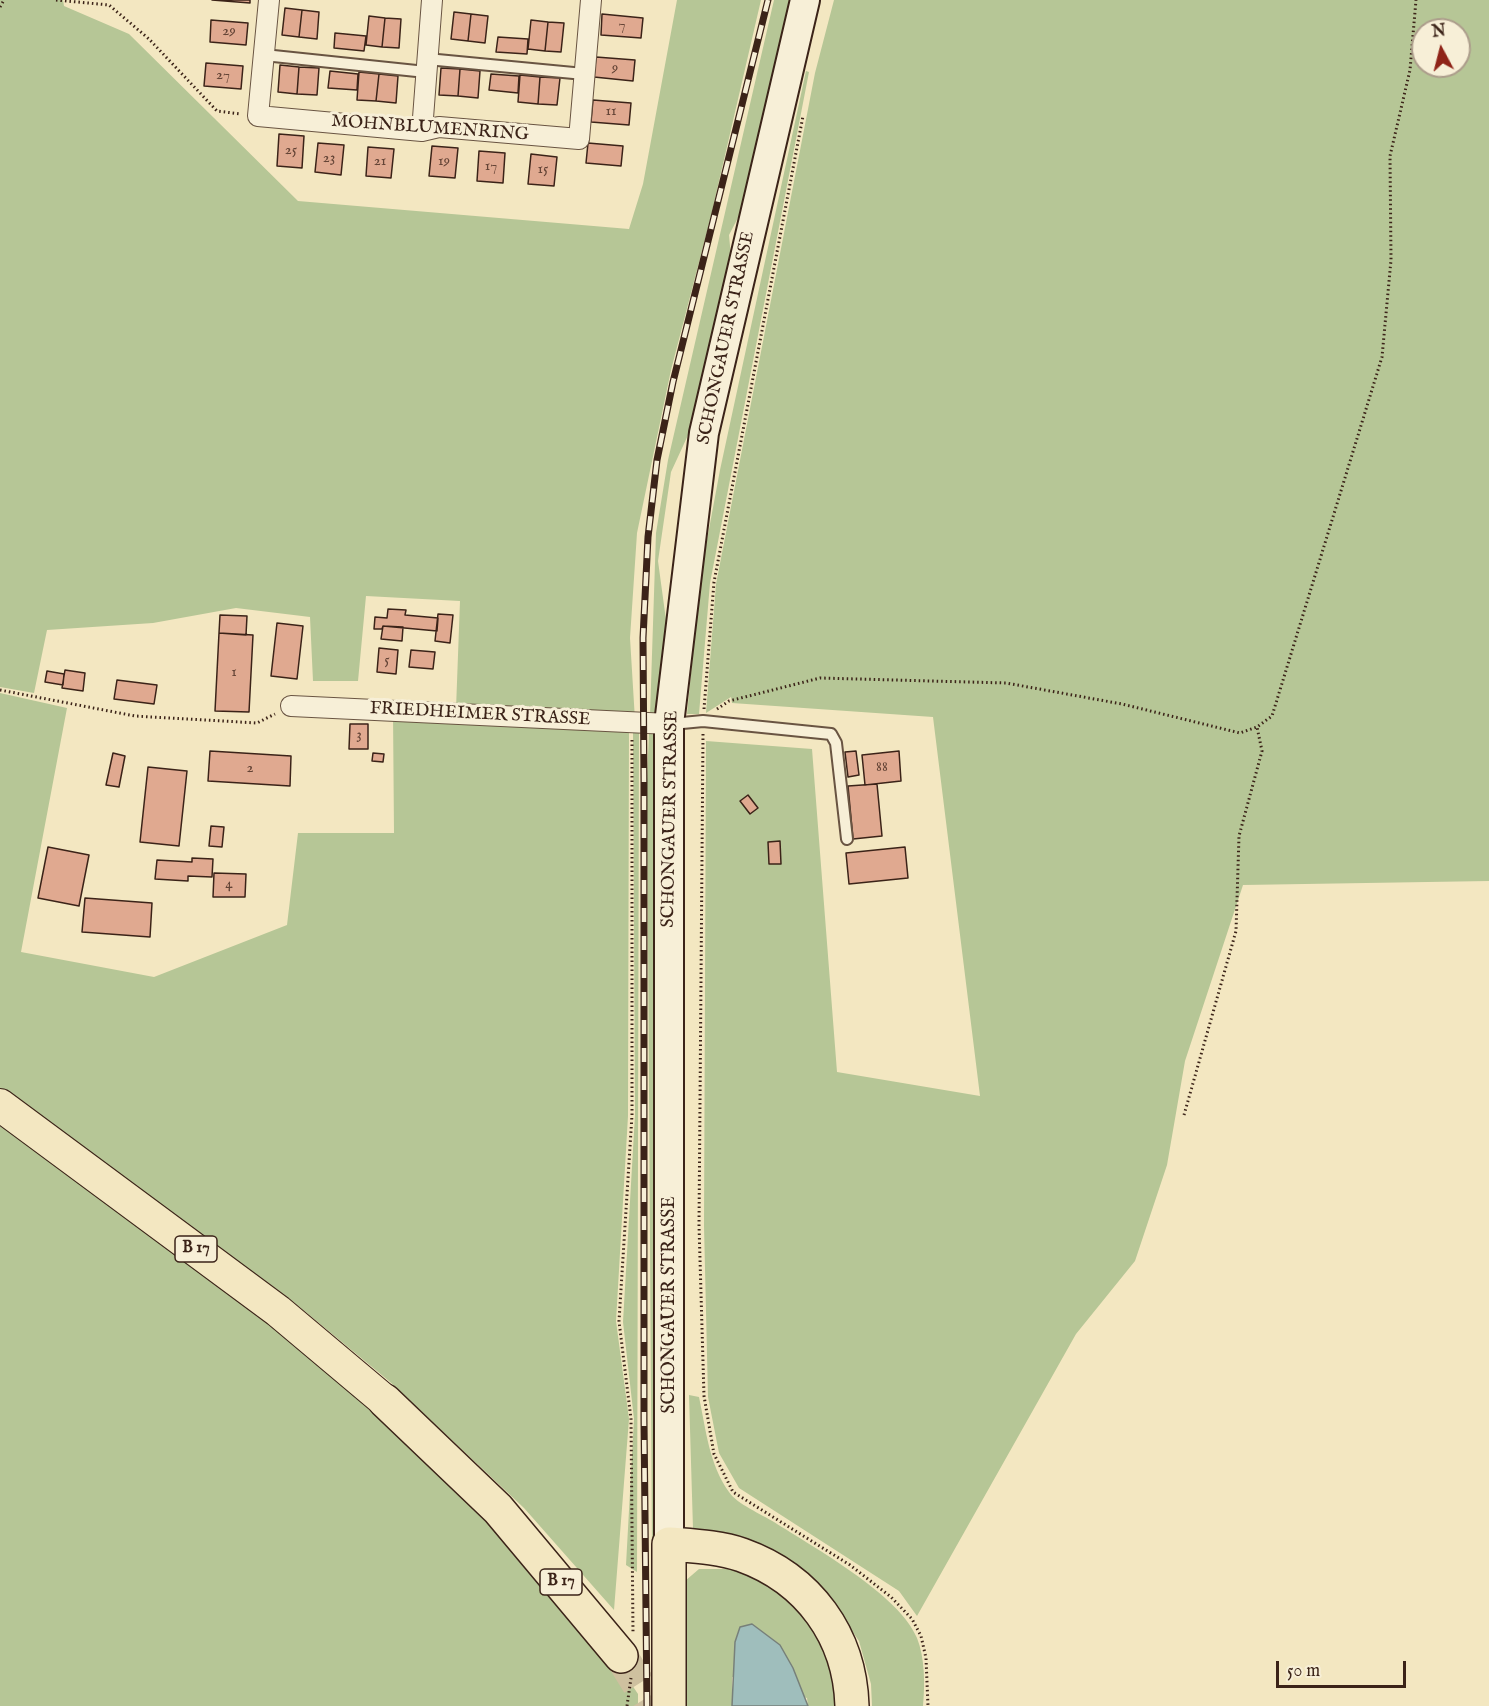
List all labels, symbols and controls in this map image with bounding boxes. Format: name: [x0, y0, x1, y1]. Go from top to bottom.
house number: 7: [618, 17, 626, 35]
north arrow: [1411, 18, 1471, 78]
text: N: [1431, 21, 1447, 43]
house number: 29: [222, 23, 236, 41]
house number: 9: [612, 60, 618, 78]
house number: 27: [216, 67, 230, 85]
house number: 11: [605, 103, 617, 121]
street label: MOHNBLUMENRING: [331, 111, 529, 147]
house number: 25: [285, 142, 297, 160]
house number: 23: [323, 150, 335, 168]
house number: 21: [374, 153, 386, 171]
house number: 19: [438, 153, 450, 171]
house number: 17: [485, 158, 497, 176]
house number: 15: [537, 161, 549, 179]
street label: SCHONGAUER STRASSE: [694, 229, 760, 447]
house number: 5: [384, 652, 390, 670]
house number: 1: [231, 664, 237, 682]
street label: FRIEDHEIMER STRASSE: [369, 698, 591, 732]
street label: SCHONGAUER STRASSE: [658, 710, 684, 928]
house number: 3: [356, 727, 362, 745]
house number: 88: [876, 759, 888, 777]
house number: 2: [246, 760, 254, 778]
house number: 4: [225, 876, 233, 894]
street label: SCHONGAUER STRASSE: [659, 1196, 681, 1414]
road number: B 17: [175, 1236, 217, 1262]
road number: B 17: [540, 1569, 582, 1595]
scale bar: [1279, 1649, 1410, 1687]
text: 50 m: [1287, 1660, 1320, 1683]

